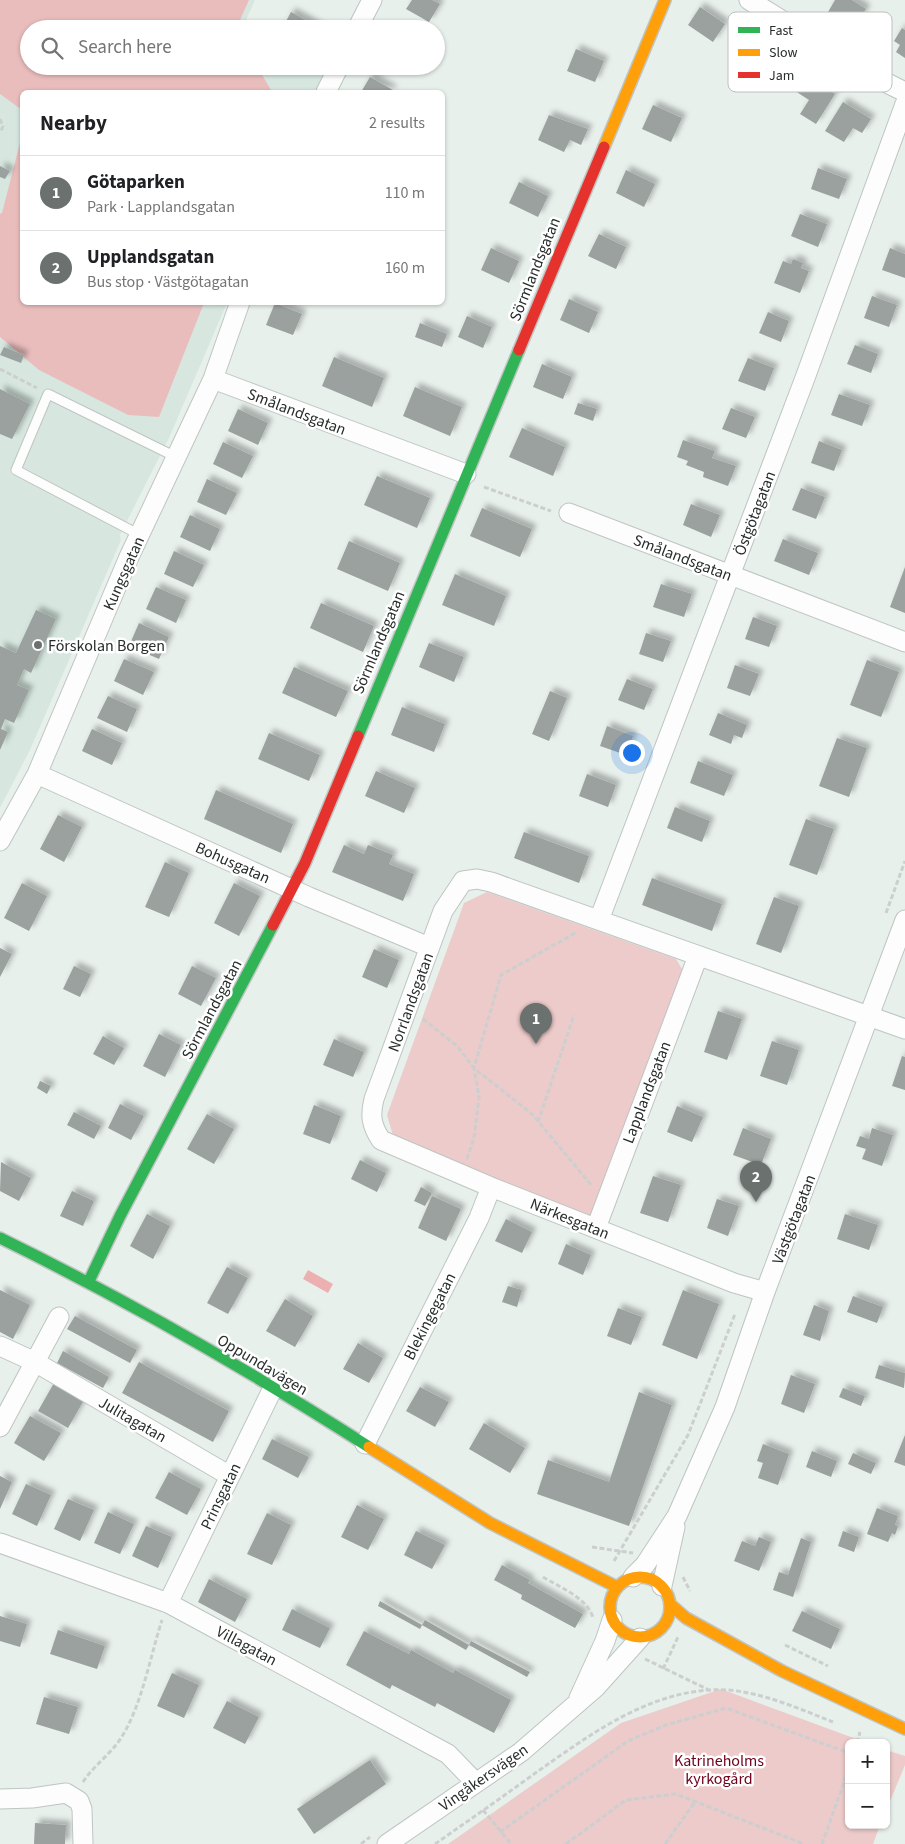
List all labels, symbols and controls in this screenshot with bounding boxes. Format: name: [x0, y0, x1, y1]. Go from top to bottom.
legend: [728, 12, 892, 92]
search box: [20, 20, 445, 75]
text: Fast: [769, 21, 793, 41]
icon: search: [38, 34, 66, 62]
text: Search here: [78, 34, 172, 61]
text: Slow: [769, 43, 798, 63]
text: Jam: [769, 66, 794, 86]
text: Nearby: [40, 108, 107, 138]
text: 2 results: [369, 112, 425, 134]
text: Götaparken: [87, 169, 185, 196]
text: 1: [52, 182, 60, 204]
text: 110 m: [385, 182, 425, 204]
text: Park · Lapplandsgatan: [87, 196, 235, 218]
street label: Sörmlandsgatan: [504, 214, 566, 325]
text: Upplandsgatan: [87, 244, 214, 271]
text: 2: [52, 257, 60, 279]
text: 160 m: [385, 257, 425, 279]
text: Bus stop · Västgötagatan: [87, 271, 249, 293]
street label: Smålandsgatan: [244, 383, 349, 441]
street label: Östgötagatan: [729, 468, 781, 559]
street label: Smålandsgatan: [630, 529, 735, 587]
street label: Kungsgatan: [98, 533, 150, 614]
street label: Sörmlandsgatan: [347, 587, 411, 697]
place label: Förskolan Borgen: [48, 635, 165, 657]
marker: Förskolan Borgen: [32, 639, 44, 651]
your location: [619, 740, 645, 766]
street label: Bohusgatan: [192, 837, 273, 889]
street label: Norrlandsgatan: [383, 950, 439, 1055]
street label: Sörmlandsgatan: [176, 956, 247, 1063]
pin: 1: [520, 1003, 552, 1044]
street label: Lapplandsgatan: [617, 1038, 676, 1147]
pin: 2: [740, 1161, 772, 1202]
street label: Västgötagatan: [767, 1171, 821, 1267]
street label: Närkesgatan: [527, 1193, 613, 1245]
street label: Blekingegatan: [398, 1269, 461, 1364]
street label: Oppundavägen: [213, 1329, 312, 1401]
street label: Julitagatan: [94, 1392, 171, 1448]
street label: Prinsgatan: [195, 1459, 246, 1533]
street label: Villagatan: [212, 1621, 281, 1671]
street label: Vingåkersvägen: [435, 1739, 533, 1817]
map controls: [845, 1739, 890, 1829]
button: +: [845, 1739, 890, 1784]
park label: Katrineholms kyrkogård: [674, 1750, 764, 1790]
button: −: [845, 1784, 890, 1829]

